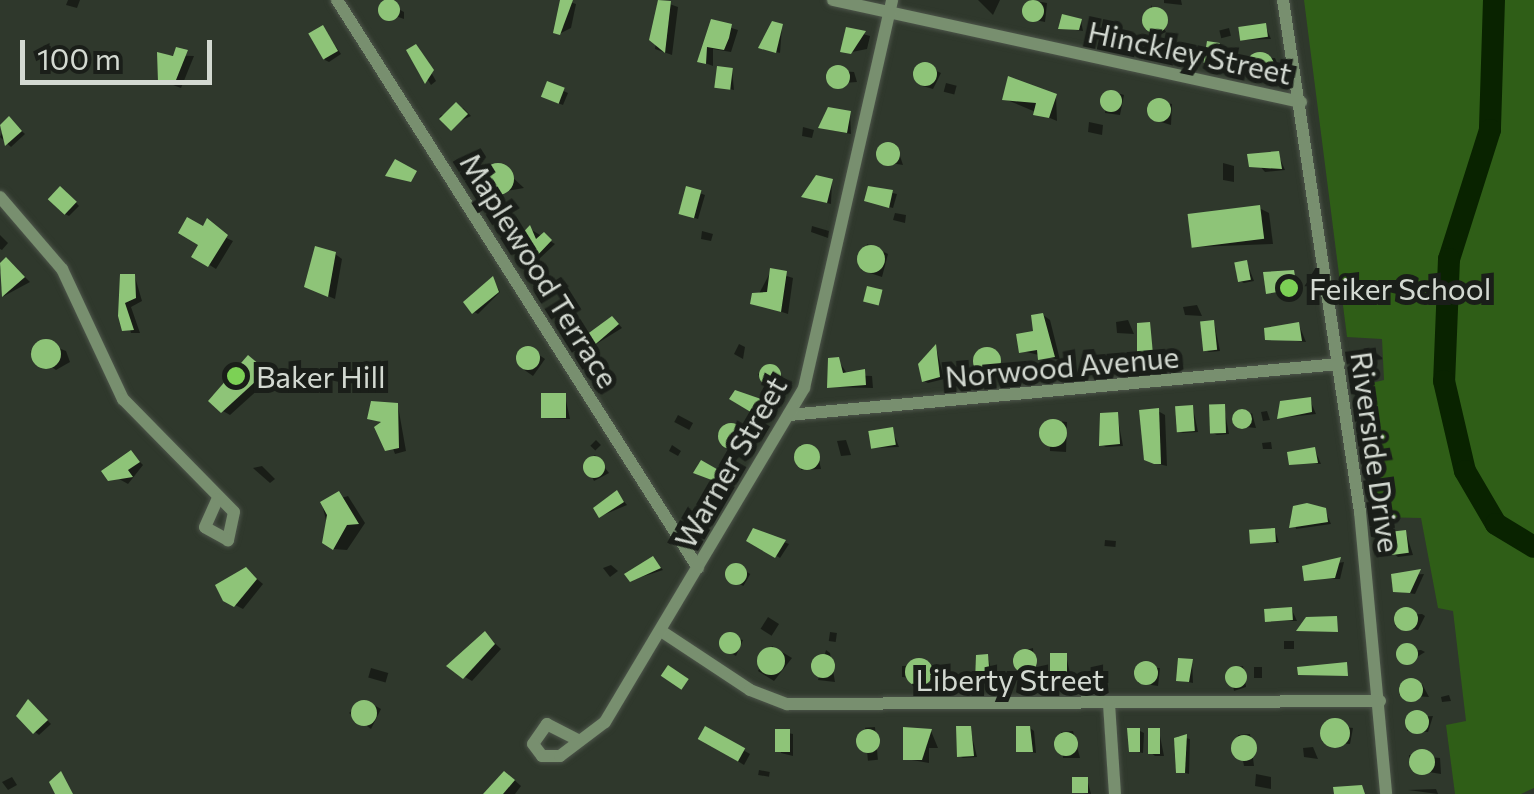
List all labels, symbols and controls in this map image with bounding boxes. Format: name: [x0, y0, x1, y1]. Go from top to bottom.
street label: Hinckley Street: [1085, 13, 1295, 91]
scale bar: [25, 20, 218, 82]
text: 100 m: [37, 39, 121, 76]
street label: Maplewood Terrace: [453, 146, 627, 394]
place label: Feiker School: [1309, 270, 1491, 306]
marker: Feiker School: [1278, 277, 1300, 299]
street label: Norwood Avenue: [943, 338, 1181, 394]
street label: Riverside Drive: [1344, 349, 1408, 555]
place label: Baker Hill: [256, 358, 386, 394]
marker: Baker Hill: [225, 365, 247, 387]
street label: Warner Street: [666, 370, 794, 554]
street label: Liberty Street: [916, 661, 1104, 697]

